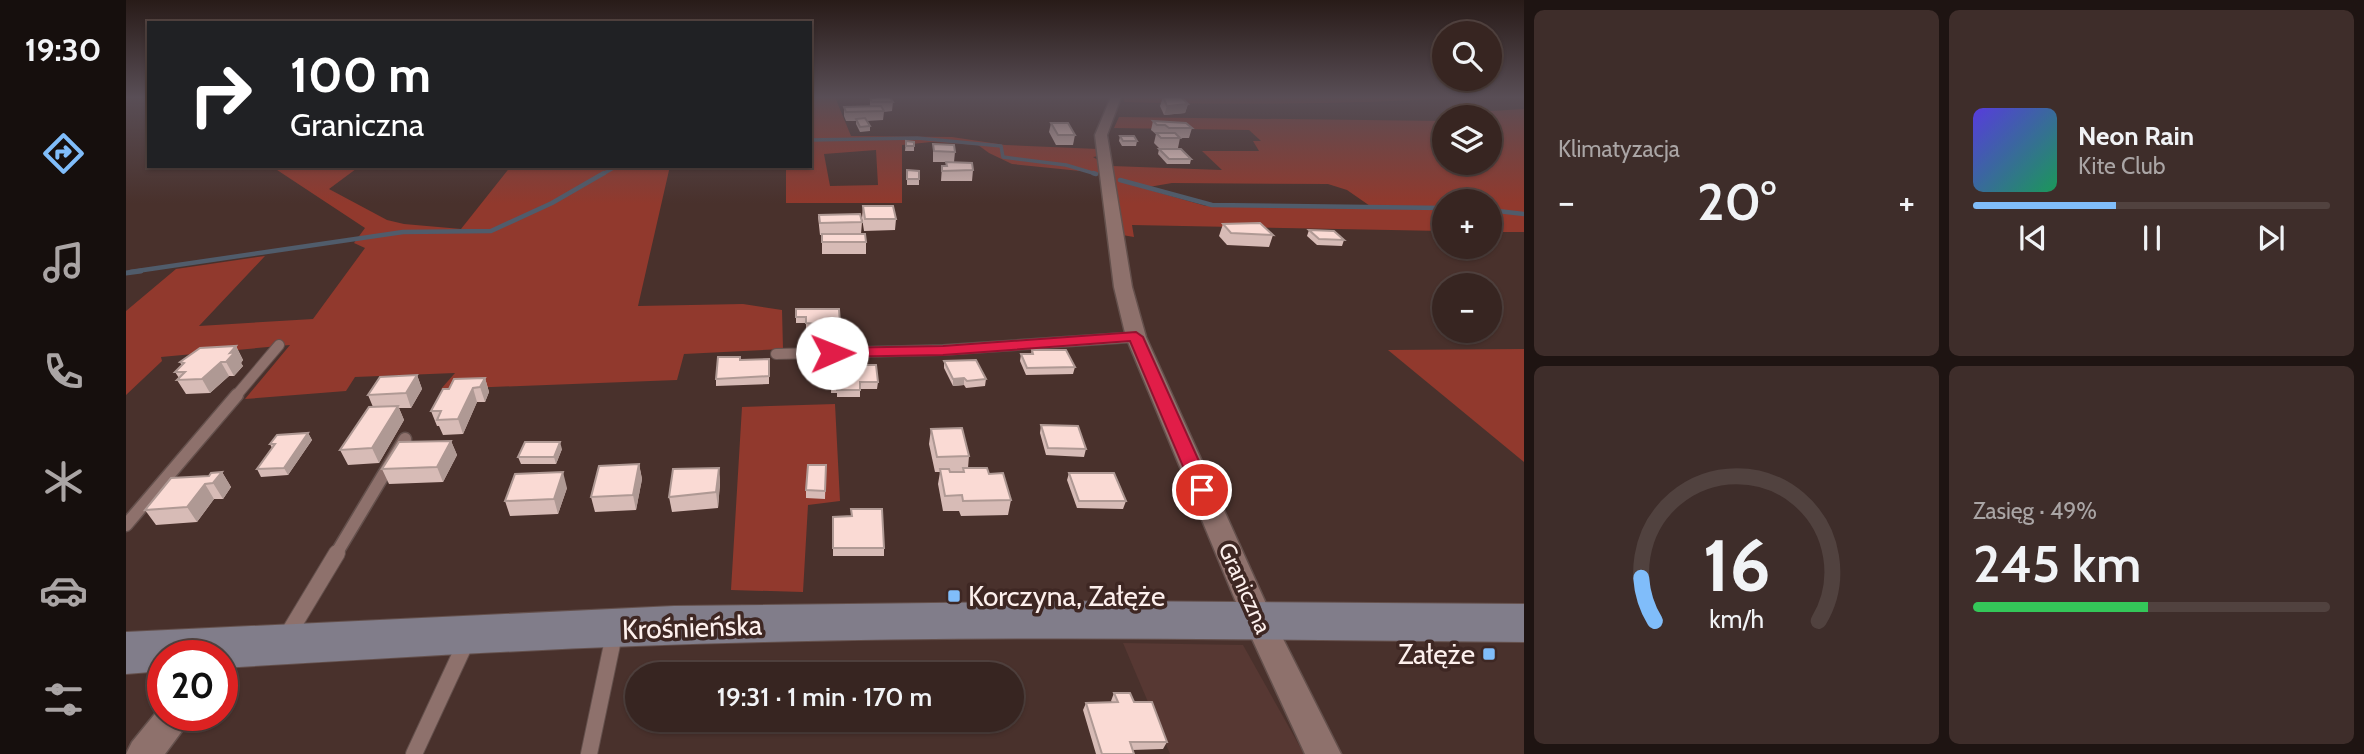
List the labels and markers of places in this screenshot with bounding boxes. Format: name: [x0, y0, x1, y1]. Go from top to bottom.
pin: [1172, 460, 1232, 520]
place label: Korczyna, Załęże: [968, 579, 1165, 613]
marker: Korczyna, Załęże: [946, 588, 962, 604]
place label: Załęże: [1398, 637, 1475, 671]
marker: Załęże: [1481, 646, 1497, 662]

